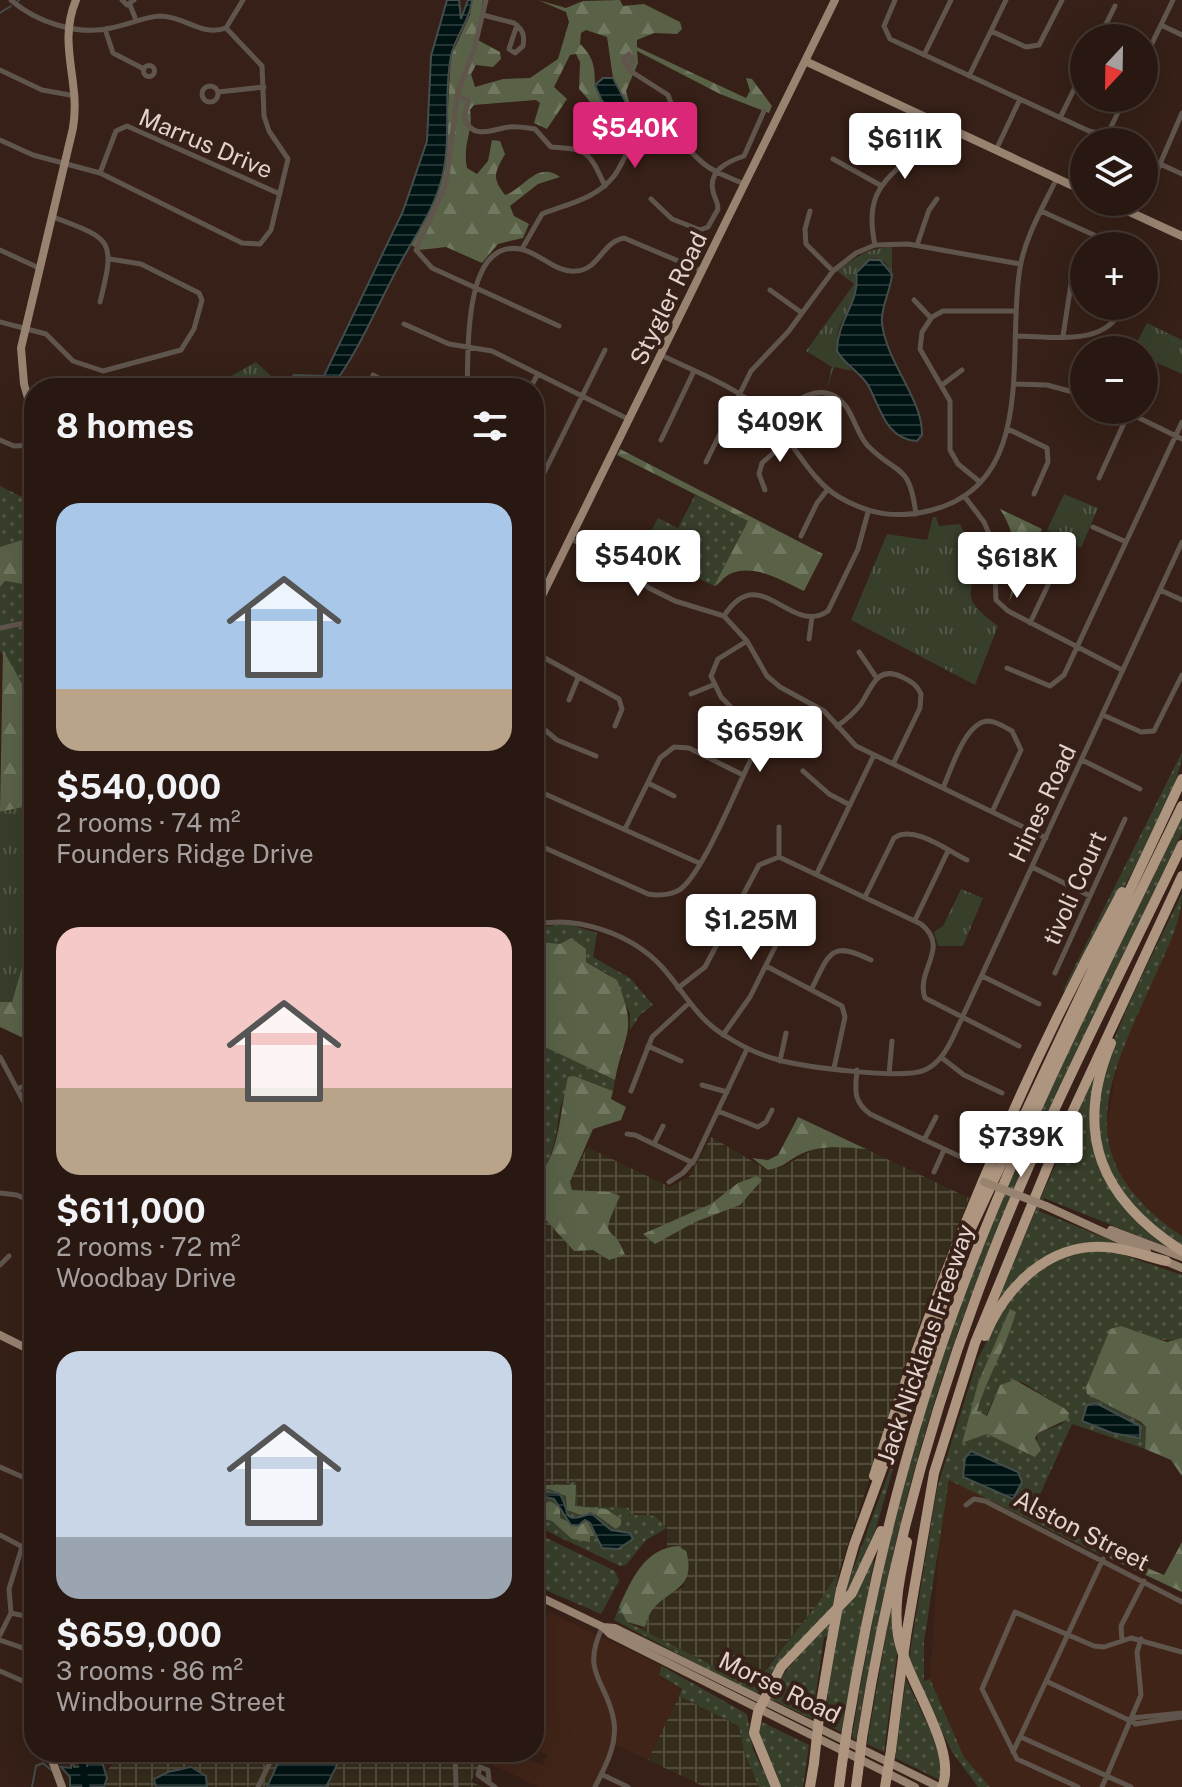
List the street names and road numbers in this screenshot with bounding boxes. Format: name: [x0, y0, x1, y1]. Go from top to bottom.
street label: Marrus Drive: [135, 102, 277, 184]
street label: Stygler Road: [624, 227, 712, 369]
street label: Hines Road: [1003, 740, 1081, 866]
street label: tivoli Court: [1036, 827, 1112, 949]
street label: Jack Nicklaus Freeway: [871, 1220, 979, 1468]
street label: Alston Street: [1010, 1484, 1154, 1576]
street label: Morse Road: [714, 1645, 846, 1729]

